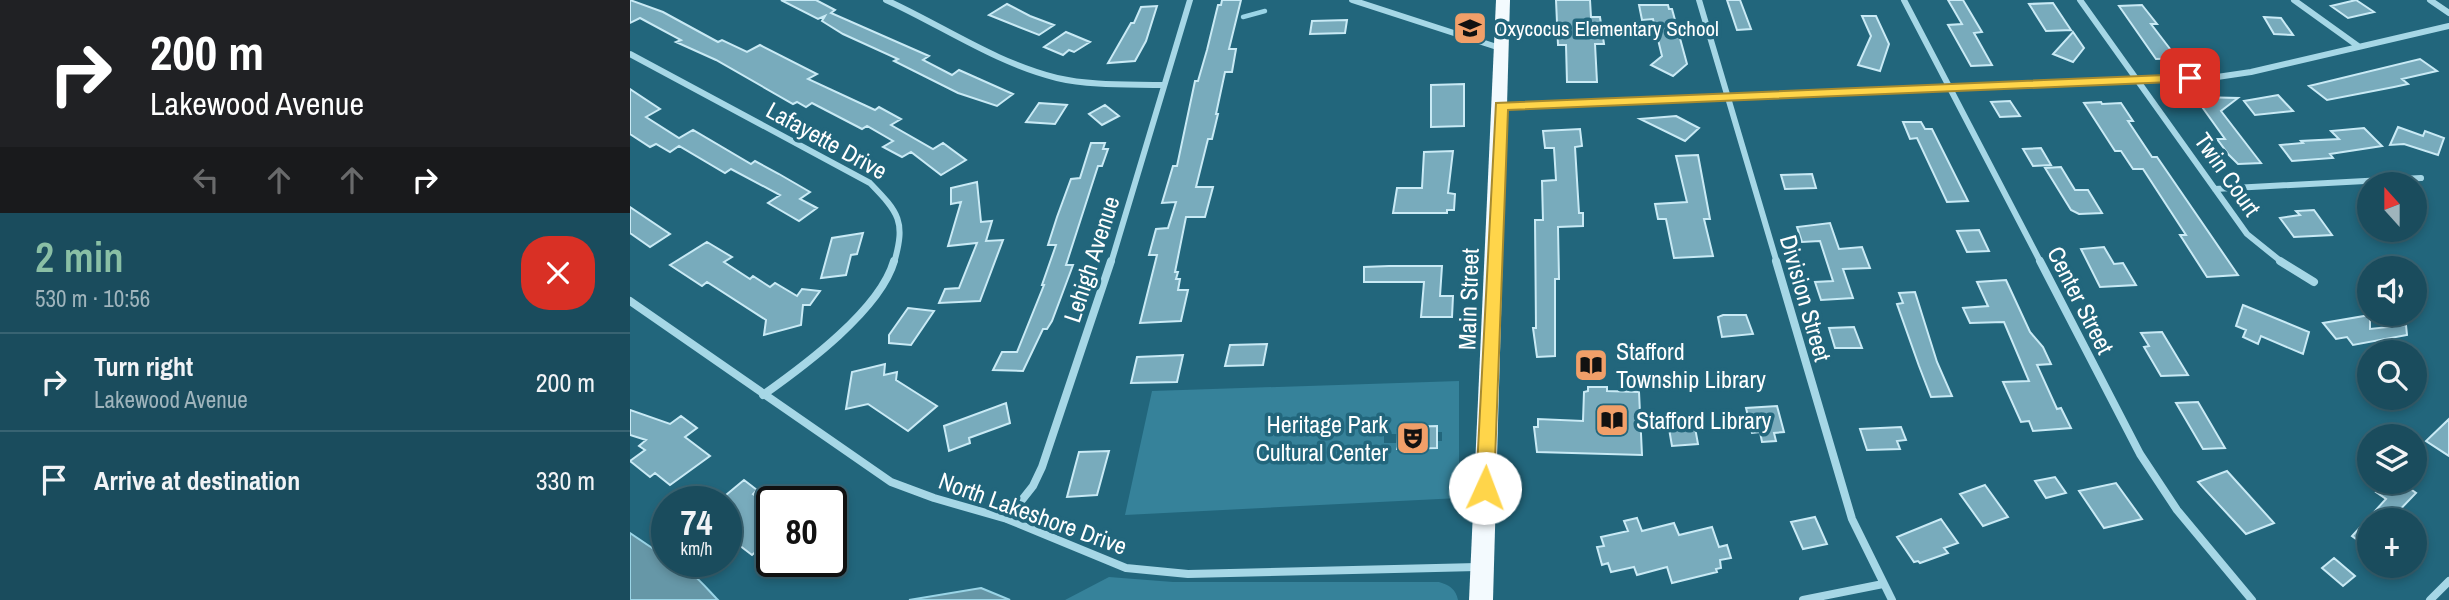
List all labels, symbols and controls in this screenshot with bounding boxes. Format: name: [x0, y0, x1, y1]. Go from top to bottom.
school or university icon: Oxycocus Elementary School: [1451, 9, 1489, 47]
place label: Oxycocus Elementary School: [1494, 14, 1719, 43]
text: 200 m: [150, 19, 264, 85]
icon: right: [35, 28, 126, 119]
pin: [2160, 48, 2220, 108]
icon: arrive: [2171, 59, 2209, 97]
text: Lakewood Avenue: [150, 82, 364, 125]
street label: Lafayette Drive: [761, 94, 893, 186]
street label: Twin Court: [2188, 126, 2269, 223]
icon: left: [187, 161, 225, 199]
icon: ahead: [260, 161, 298, 199]
icon: ahead: [333, 161, 371, 199]
icon: right: [406, 161, 444, 199]
north arrow: [2357, 172, 2427, 242]
map controls: [2357, 172, 2427, 578]
street label: Lehigh Avenue: [1056, 192, 1126, 326]
text: 2 min: [35, 229, 124, 285]
street label: Division Street: [1773, 231, 1839, 365]
button: close: [521, 236, 595, 310]
street label: Center Street: [2040, 241, 2122, 360]
street label: Main Street: [1450, 247, 1486, 350]
button: sound: [2357, 256, 2427, 326]
text: 530 m · 10:56: [35, 283, 150, 314]
place label: Stafford Township Library: [1616, 335, 1766, 395]
button: search: [2357, 340, 2427, 410]
library icon: Stafford Township Library: [1572, 346, 1610, 384]
text: Turn right: [94, 349, 193, 384]
icon: right: [35, 363, 73, 401]
text: 200 m: [536, 365, 595, 400]
text: Lakewood Avenue: [94, 384, 248, 415]
library icon: Stafford Library: [1593, 401, 1631, 439]
place label: Stafford Library: [1636, 404, 1771, 436]
place label: Heritage Park Cultural Center: [1256, 408, 1388, 468]
theatre icon: Heritage Park Cultural Center: [1394, 419, 1432, 457]
button: layers: [2357, 424, 2427, 494]
position arrow: [1448, 451, 1522, 525]
icon: arrive: [35, 461, 73, 499]
text: Arrive at destination: [94, 463, 300, 498]
text: 330 m: [536, 463, 595, 498]
street label: North Lakeshore Drive: [935, 464, 1131, 562]
speed limit sign: 80: [756, 486, 847, 577]
text: 74: [681, 499, 712, 546]
button: +: [2357, 508, 2427, 578]
text: km/h: [681, 536, 713, 561]

